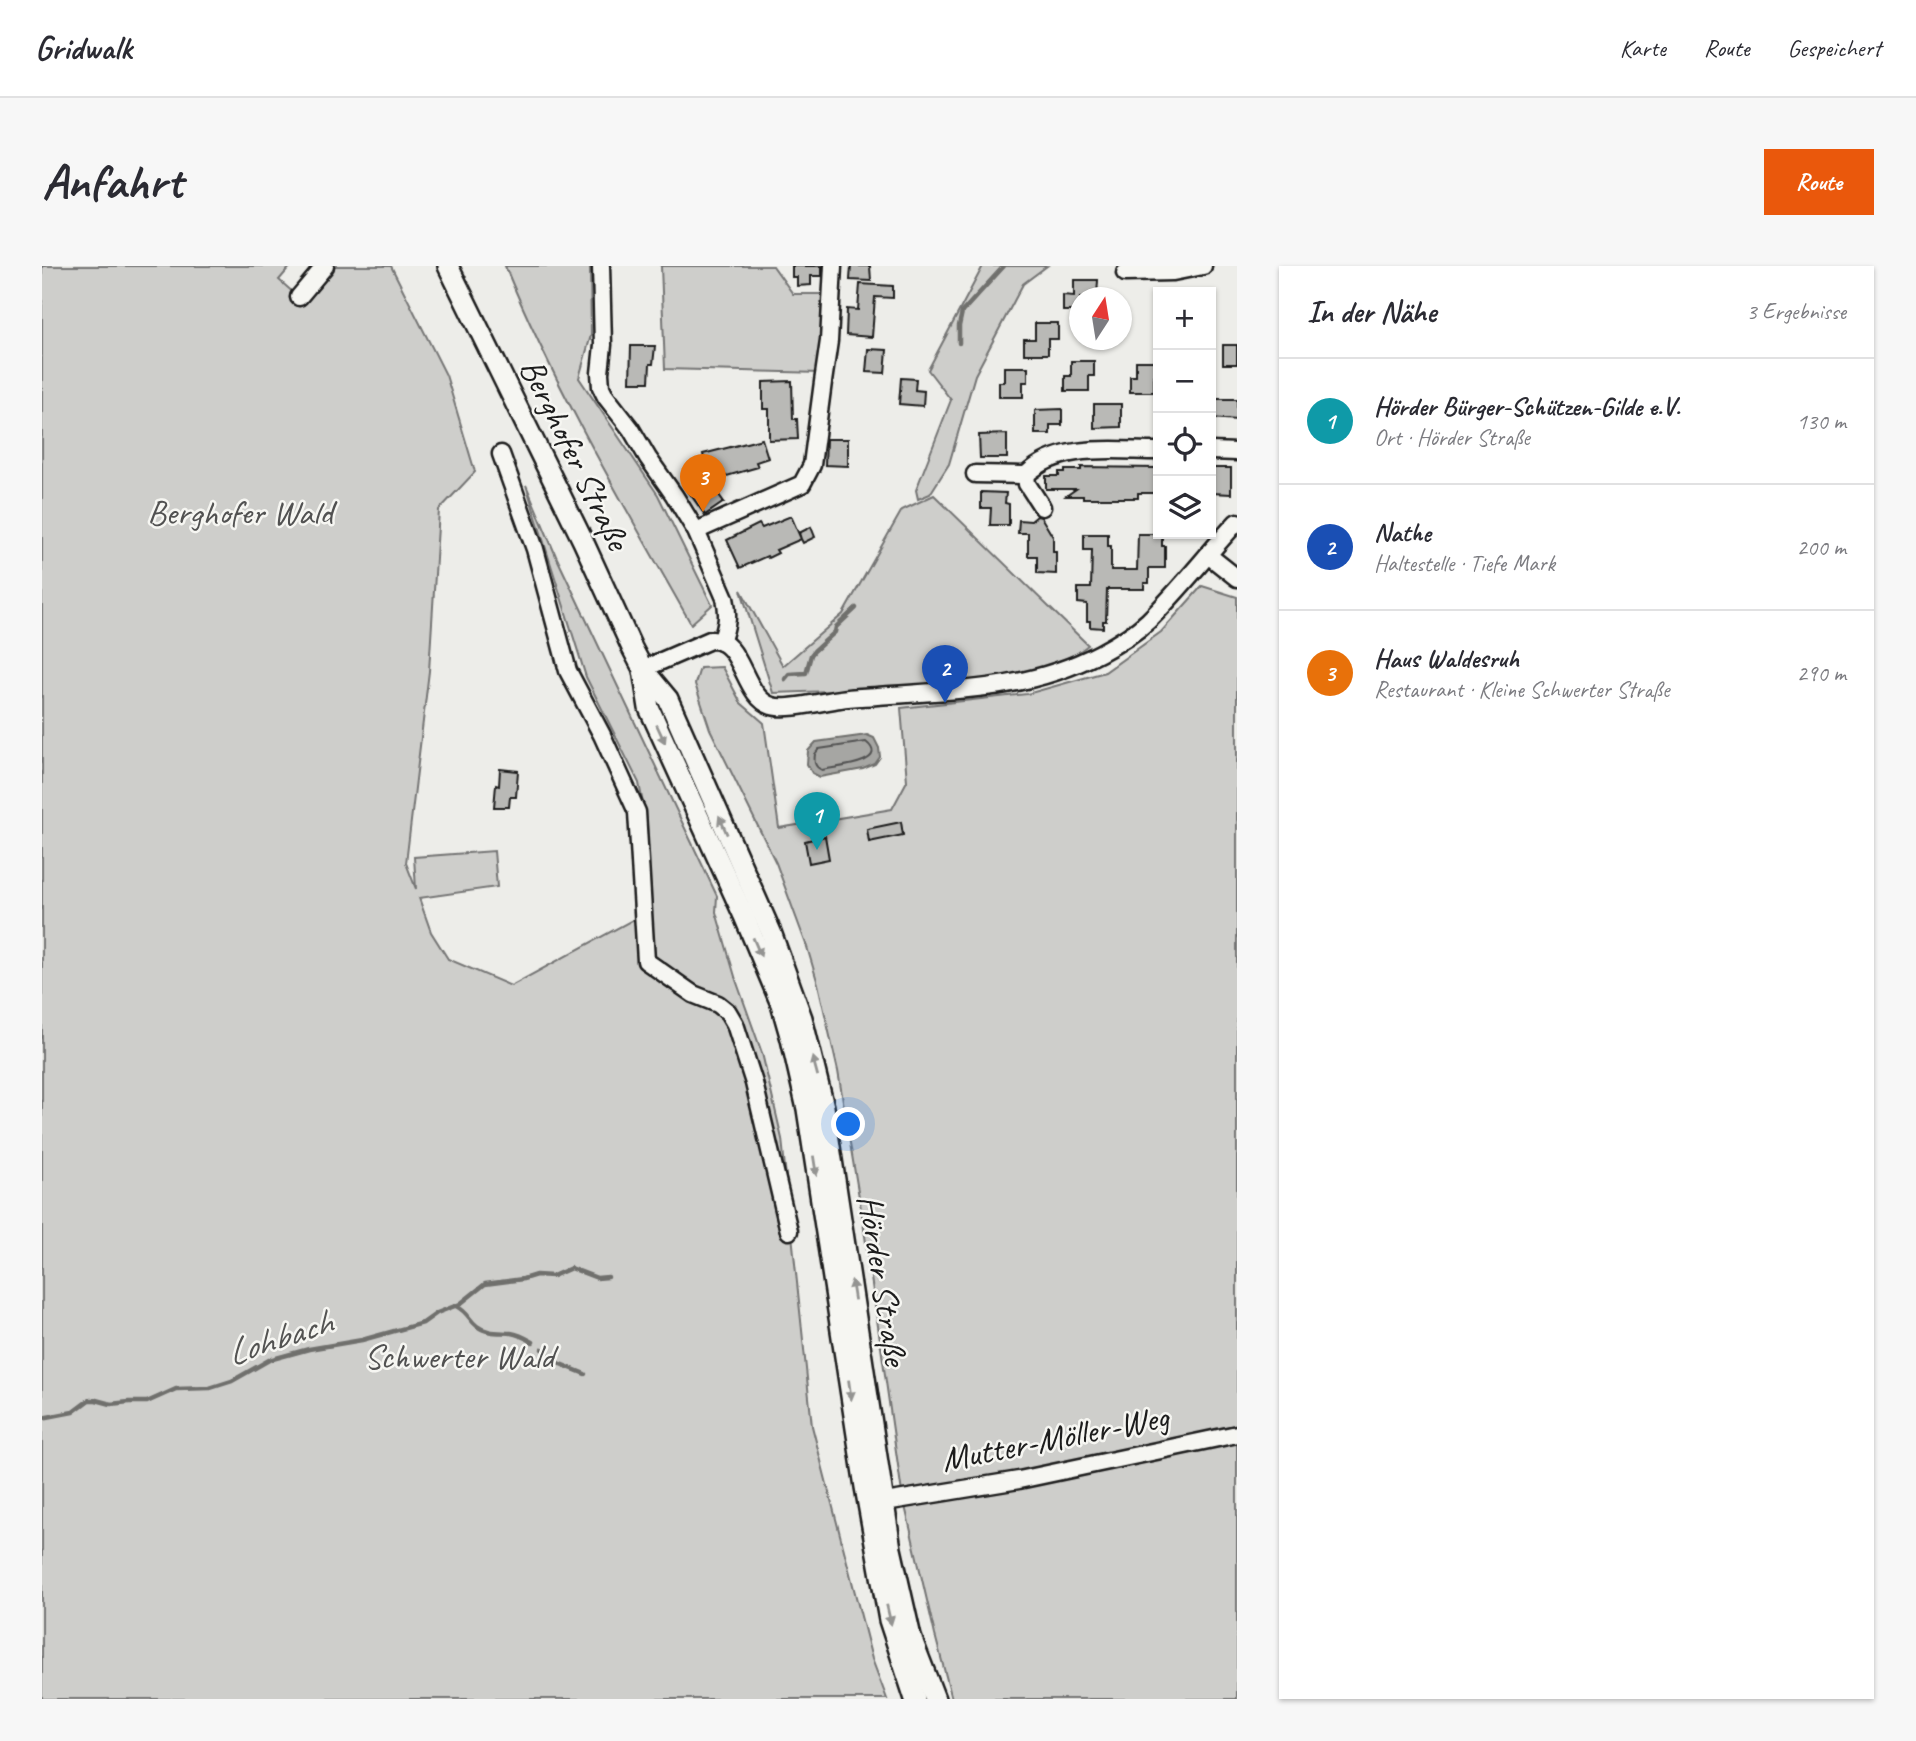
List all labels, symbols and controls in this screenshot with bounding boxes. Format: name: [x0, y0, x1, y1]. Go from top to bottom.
text: Gridwalk: [35, 27, 132, 69]
text: Karte: [1620, 33, 1666, 63]
text: Route: [1704, 33, 1749, 63]
text: Gespeichert: [1787, 33, 1881, 63]
button: Route: [1764, 149, 1874, 215]
text: Anfahrt: [42, 151, 182, 213]
north arrow: [1069, 287, 1132, 350]
map controls: [1153, 287, 1216, 539]
button: +: [1153, 287, 1216, 350]
text: In der Nähe: [1307, 293, 1436, 331]
text: 3 Ergebnisse: [1746, 297, 1846, 326]
button: −: [1153, 350, 1216, 413]
street label: Berghofer Straße: [509, 351, 642, 559]
text: Hörder Bürger-Schützen-Gilde e.V.: [1374, 390, 1680, 423]
text: 1: [1325, 407, 1335, 436]
text: 130 m: [1797, 407, 1846, 436]
button: locate: [1153, 413, 1216, 476]
text: Ort · Hörder Straße: [1374, 423, 1530, 452]
pin: 3: [680, 454, 726, 512]
button: layers: [1153, 476, 1216, 539]
park label: Berghofer Wald: [147, 490, 338, 535]
text: Nathe: [1374, 516, 1431, 549]
text: 2: [1325, 533, 1335, 562]
text: 200 m: [1797, 533, 1846, 562]
text: Haltestelle · Tiefe Mark: [1374, 549, 1555, 578]
text: Haus Waldesruh: [1374, 642, 1519, 675]
pin: 2: [922, 645, 968, 703]
text: 3: [1325, 659, 1335, 688]
text: 290 m: [1797, 659, 1846, 688]
text: Restaurant · Kleine Schwerter Straße: [1374, 675, 1669, 704]
one-way arrow: [656, 724, 667, 745]
pin: 1: [794, 792, 840, 850]
one-way arrow: [717, 815, 729, 835]
one-way arrow: [752, 936, 763, 957]
one-way arrow: [809, 1055, 819, 1076]
your location: [831, 1107, 865, 1141]
one-way arrow: [810, 1155, 821, 1177]
street label: Hörder Straße: [847, 1191, 919, 1371]
one-way arrow: [847, 1279, 858, 1301]
water label: Lohbach: [220, 1297, 340, 1376]
park label: Schwerter Wald: [364, 1334, 559, 1379]
one-way arrow: [845, 1380, 856, 1402]
street label: Mutter-Möller-Weg: [938, 1394, 1174, 1482]
one-way arrow: [883, 1604, 894, 1626]

